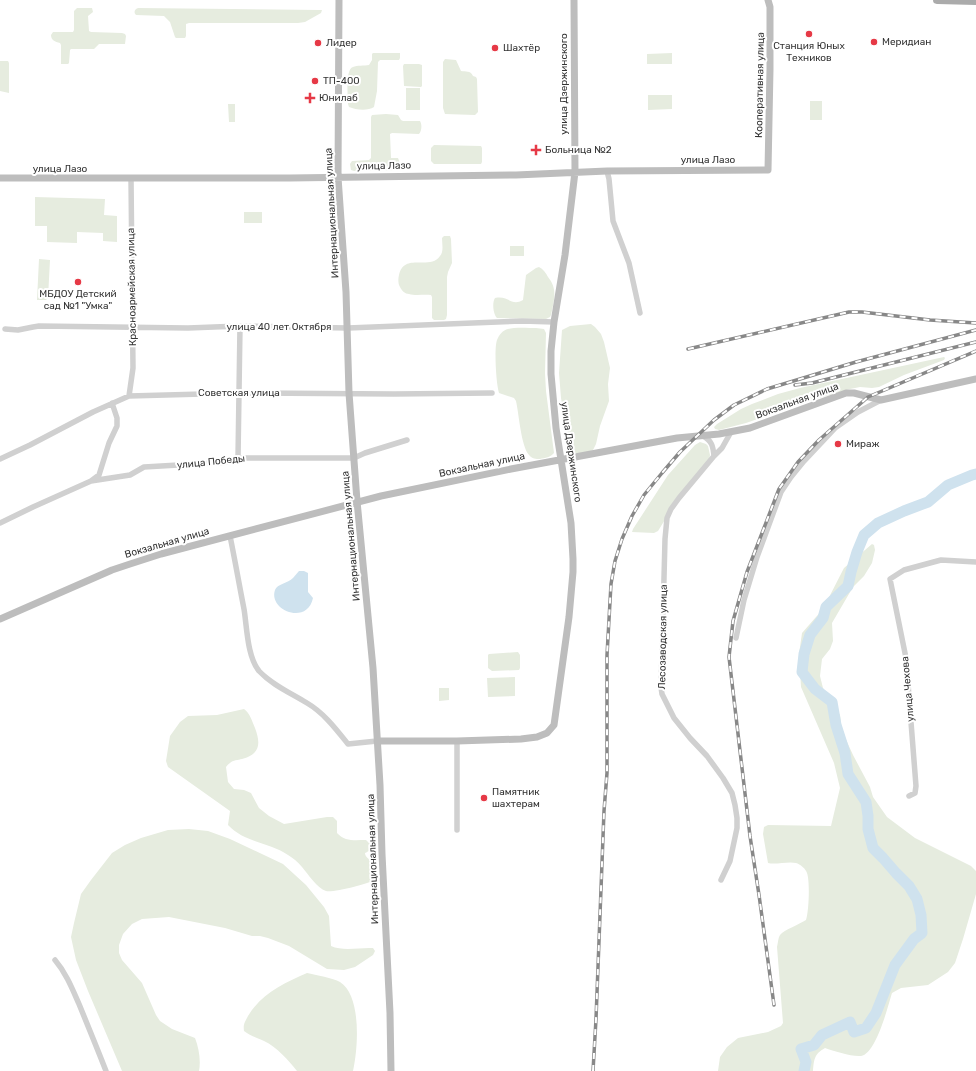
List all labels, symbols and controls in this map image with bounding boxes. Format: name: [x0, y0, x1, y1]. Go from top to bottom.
marker: Станция Юных Техников: [804, 29, 814, 39]
street label: Кооперативная улица: [753, 32, 767, 138]
street label: улица Дзержинского: [558, 33, 570, 135]
place label: Меридиан: [882, 36, 931, 48]
place label: Лидер: [326, 37, 357, 49]
marker: Меридиан: [869, 37, 879, 47]
marker: Лидер: [313, 38, 323, 48]
place label: Станция Юных Техников: [773, 40, 845, 64]
place label: Шахтёр: [503, 42, 540, 54]
marker: Шахтёр: [490, 43, 500, 53]
place label: ТП-400: [323, 75, 360, 87]
marker: ТП-400: [310, 76, 320, 86]
marker: Юнилаб: [304, 92, 316, 104]
place label: Юнилаб: [319, 92, 358, 104]
marker: Больница №2: [530, 144, 542, 156]
place label: Больница №2: [545, 144, 612, 156]
street label: Интернациональная улица: [323, 148, 341, 278]
street label: улица Лазо: [681, 154, 736, 166]
street label: улица Лазо: [357, 160, 412, 172]
street label: улица Лазо: [33, 163, 88, 175]
street label: Красноармейская улица: [125, 228, 139, 346]
marker: МБДОУ Детский сад №1 "Умка": [73, 277, 83, 287]
place label: МБДОУ Детский сад №1 "Умка": [39, 288, 117, 312]
street label: улица 40 лет Октября: [226, 321, 332, 333]
street label: Вокзальная улица: [754, 380, 840, 422]
street label: Советская улица: [198, 387, 280, 399]
street label: улица Дзержинского: [558, 401, 584, 503]
place label: Мираж: [846, 438, 880, 450]
marker: Мираж: [833, 439, 843, 449]
street label: Вокзальная улица: [438, 450, 526, 480]
street label: улица Победы: [176, 452, 246, 472]
street label: Интернациональная улица: [339, 470, 363, 602]
street label: Вокзальная улица: [123, 525, 211, 561]
street label: Лесозаводская улица: [656, 584, 670, 690]
street label: улица Чехова: [899, 656, 917, 722]
place label: Памятник шахтерам: [492, 786, 540, 810]
marker: Памятник шахтерам: [479, 793, 489, 803]
street label: Интернациональная улица: [365, 794, 381, 924]

